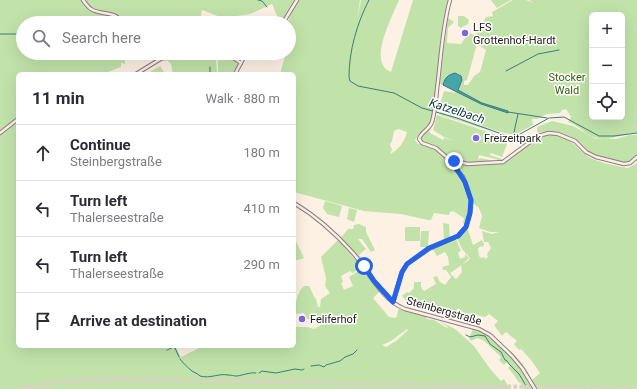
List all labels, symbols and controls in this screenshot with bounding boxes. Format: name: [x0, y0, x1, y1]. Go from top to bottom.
map controls: [589, 12, 625, 120]
button: +: [589, 12, 625, 48]
search box: [16, 16, 296, 60]
place label: LFS Grottenhof-Hardt: [473, 21, 556, 47]
icon: search: [30, 27, 52, 49]
marker: LFS Grottenhof-Hardt: [460, 28, 470, 38]
text: Search here: [62, 29, 141, 47]
button: −: [589, 48, 625, 84]
park label: Stocker Wald: [548, 71, 586, 97]
button: locate: [589, 84, 625, 120]
text: 11 min: [32, 88, 85, 108]
text: Walk · 880 m: [205, 91, 280, 106]
water label: Katzelbach: [427, 95, 487, 127]
place label: Freizeitpark: [484, 132, 541, 145]
marker: Freizeitpark: [471, 133, 481, 143]
text: Continue: [70, 136, 131, 154]
icon: ahead: [32, 142, 54, 164]
text: 180 m: [243, 145, 280, 160]
route end: [445, 152, 463, 170]
text: Steinbergstraße: [70, 154, 162, 169]
text: Turn left: [70, 192, 127, 210]
icon: left: [32, 198, 54, 220]
text: 410 m: [243, 201, 280, 216]
text: Thalerseestraße: [70, 210, 164, 225]
text: Turn left: [70, 248, 127, 266]
icon: left: [32, 254, 54, 276]
text: 290 m: [243, 257, 280, 272]
route start: [355, 257, 373, 275]
text: Thalerseestraße: [70, 266, 164, 281]
street label: Steinbergstraße: [405, 294, 483, 328]
icon: arrive: [32, 310, 54, 332]
text: Arrive at destination: [70, 312, 207, 330]
place label: Feliferhof: [310, 313, 357, 326]
marker: Feliferhof: [297, 314, 307, 324]

